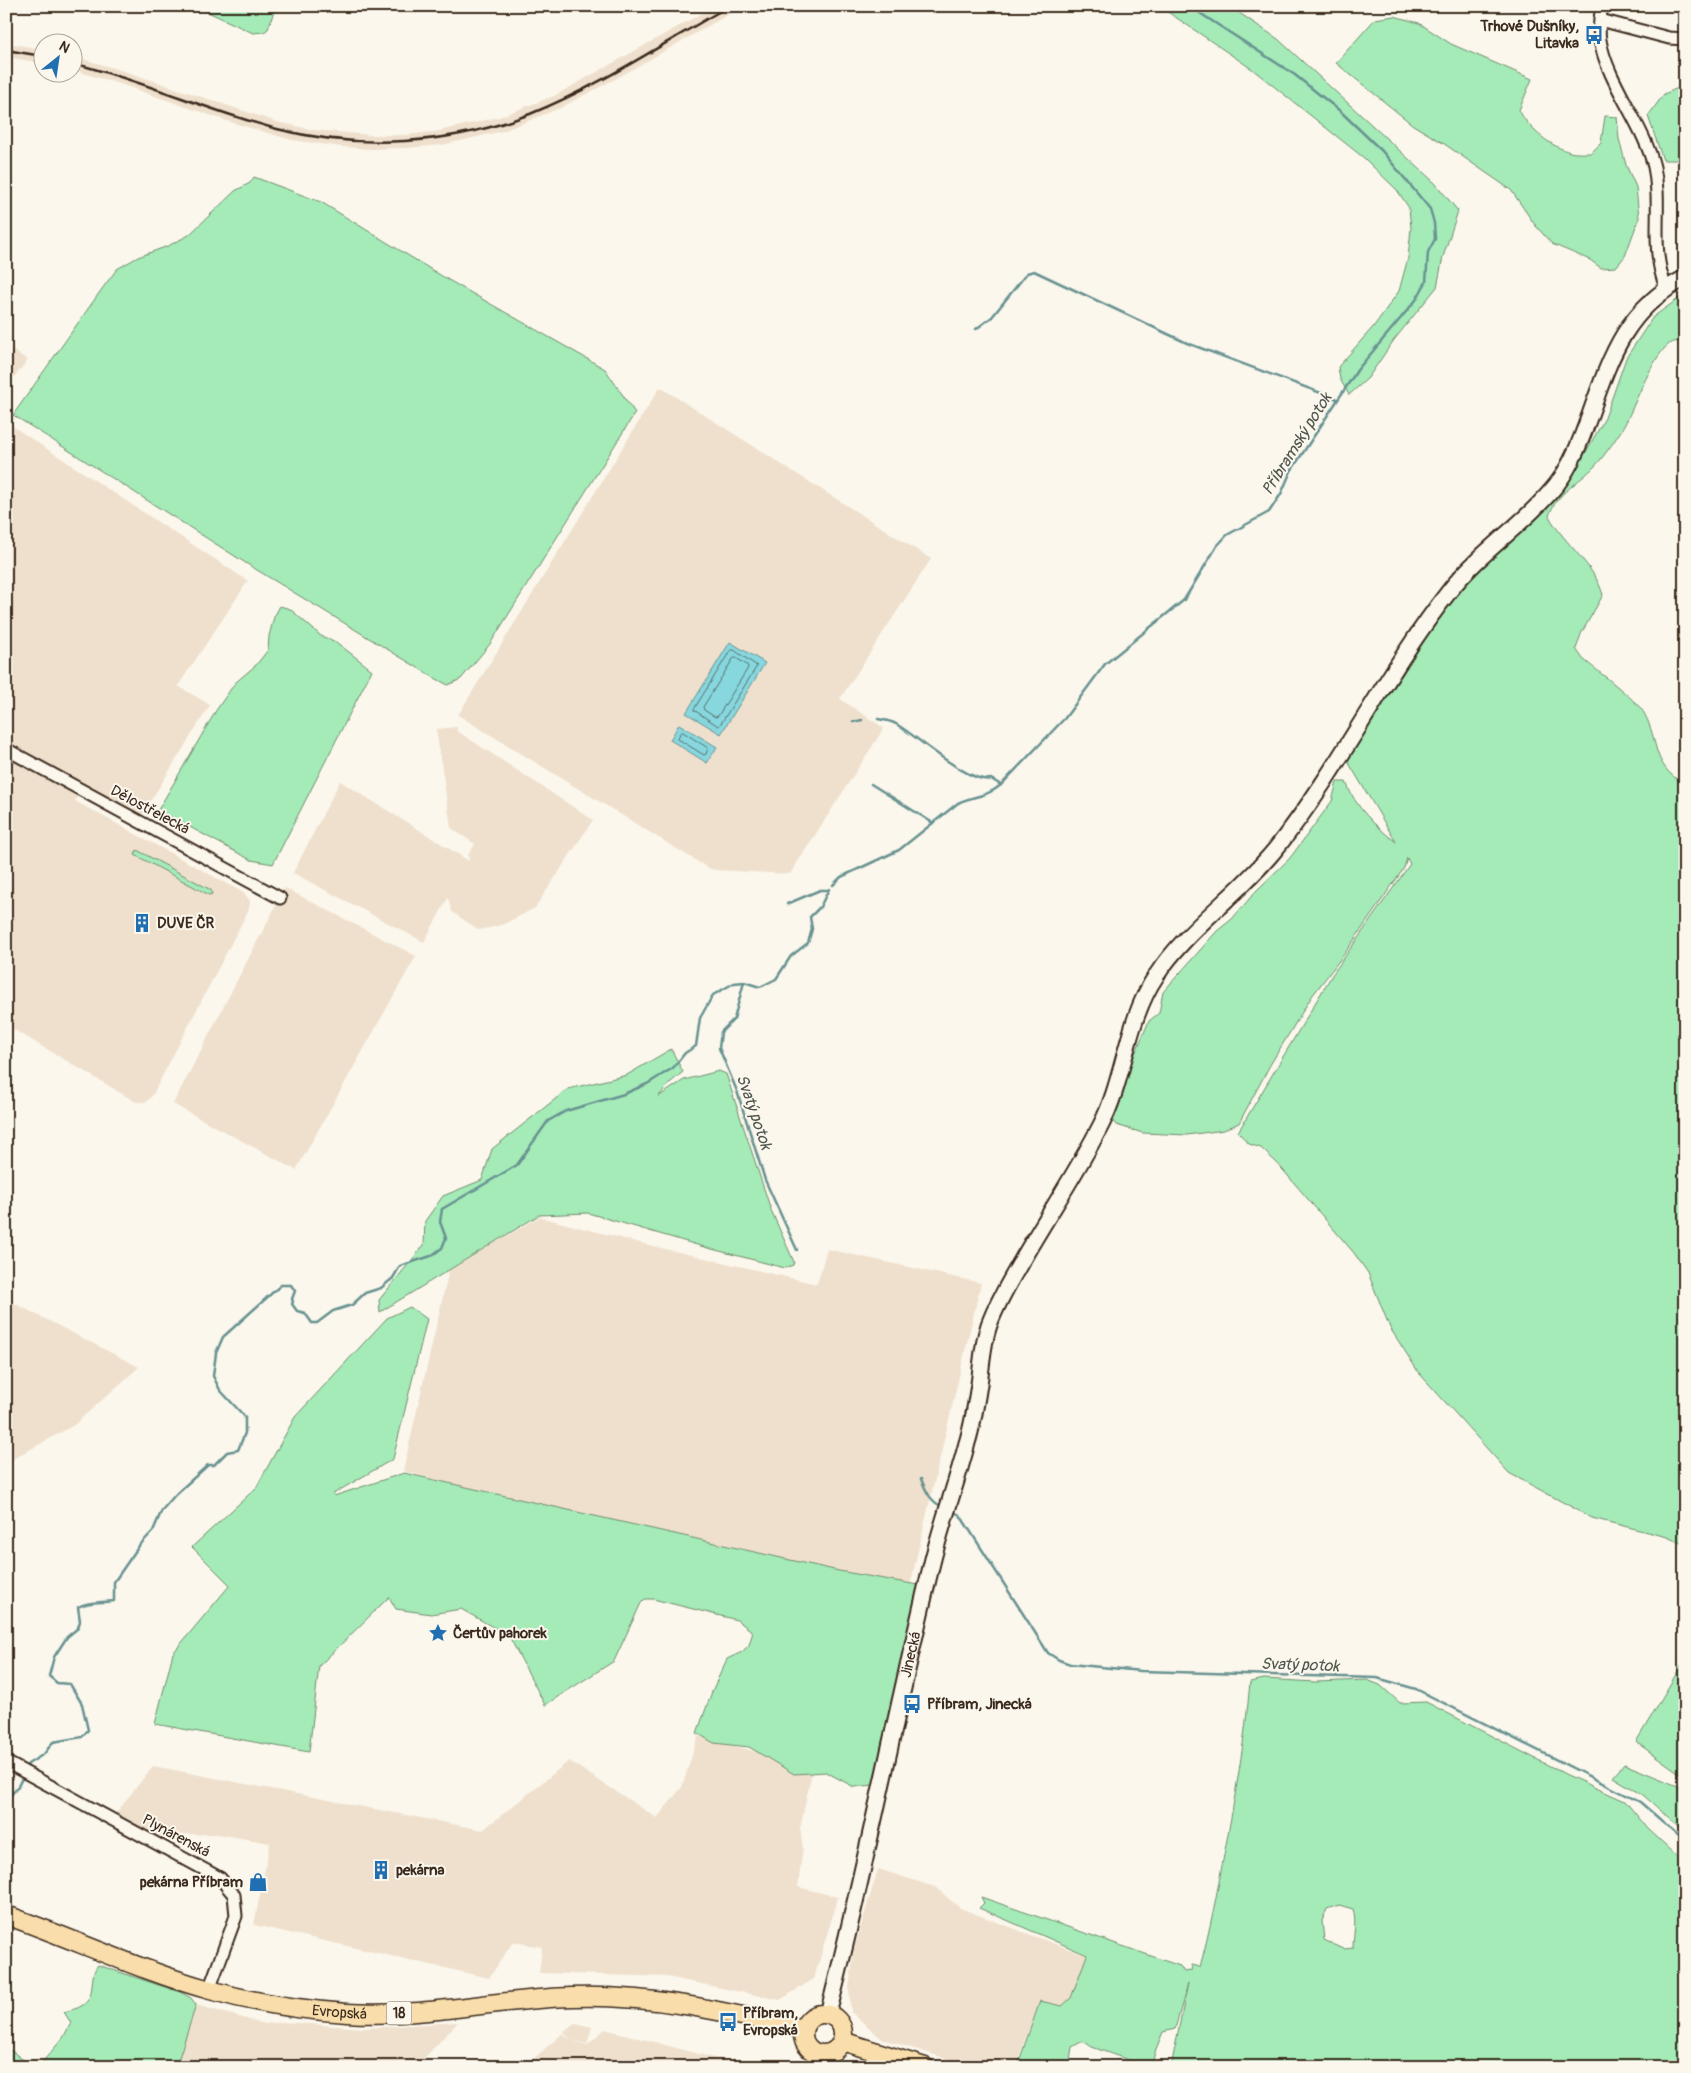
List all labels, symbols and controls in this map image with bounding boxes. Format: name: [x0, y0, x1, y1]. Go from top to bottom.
place label: Trhové Dušníky, Litavka: [1479, 17, 1579, 53]
bus stop icon: Trhové Dušníky, Litavka: [1583, 24, 1605, 46]
north arrow: [32, 32, 82, 82]
text: N: [56, 37, 73, 57]
water label: Příbramský potok: [1258, 388, 1337, 499]
street label: Dělostřelecká: [107, 781, 193, 839]
building icon: DUVE ČR: [131, 912, 153, 934]
place label: DUVE ČR: [157, 914, 215, 933]
water label: Svatý potok: [732, 1072, 777, 1153]
place icon: Čertův pahorek: [427, 1622, 449, 1644]
place label: Čertův pahorek: [453, 1624, 548, 1643]
street label: Jinecká: [896, 1630, 925, 1679]
water label: Svatý potok: [1261, 1654, 1341, 1676]
bus stop icon: Příbram, Jinecká: [901, 1693, 923, 1715]
place label: Příbram, Jinecká: [927, 1695, 1032, 1714]
street label: Plynárenská: [139, 1810, 213, 1862]
building icon: pekárna: [370, 1859, 392, 1881]
place label: pekárna: [396, 1861, 445, 1880]
shop icon: pekárna Příbram: [247, 1871, 269, 1893]
place label: pekárna Příbram: [140, 1873, 243, 1892]
street label: Evropská: [311, 2000, 367, 2023]
road number: 18: [386, 2002, 412, 2025]
place label: Příbram, Evropská: [743, 2004, 798, 2040]
bus stop icon: Příbram, Evropská: [717, 2011, 739, 2033]

